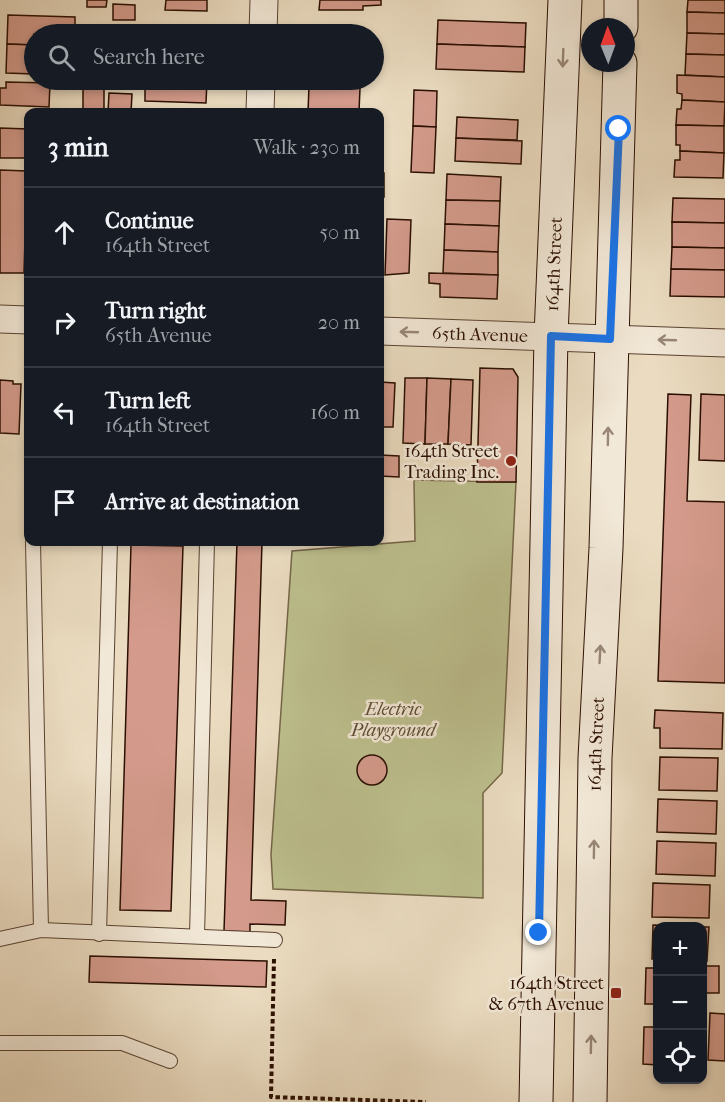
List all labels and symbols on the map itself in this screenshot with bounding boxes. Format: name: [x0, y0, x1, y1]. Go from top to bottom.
north arrow: [581, 18, 635, 72]
one-way arrow: [557, 48, 568, 68]
route start: [605, 115, 631, 141]
street label: 164th Street: [542, 216, 566, 312]
street label: 65th Avenue: [432, 322, 528, 347]
one-way arrow: [399, 326, 419, 338]
one-way arrow: [657, 335, 677, 346]
one-way arrow: [602, 427, 614, 447]
place label: 164th Street Trading Inc.: [404, 441, 500, 483]
marker: 164th Street Trading Inc.: [504, 454, 518, 468]
one-way arrow: [595, 644, 606, 664]
street label: 164th Street: [584, 696, 609, 792]
park label: Electric Playground: [350, 699, 438, 741]
one-way arrow: [588, 839, 600, 859]
route end: [525, 919, 551, 945]
place label: 164th Street & 67th Avenue: [489, 973, 605, 1015]
marker: 164th Street & 67th Avenue: [609, 986, 623, 1000]
one-way arrow: [585, 1034, 597, 1054]

